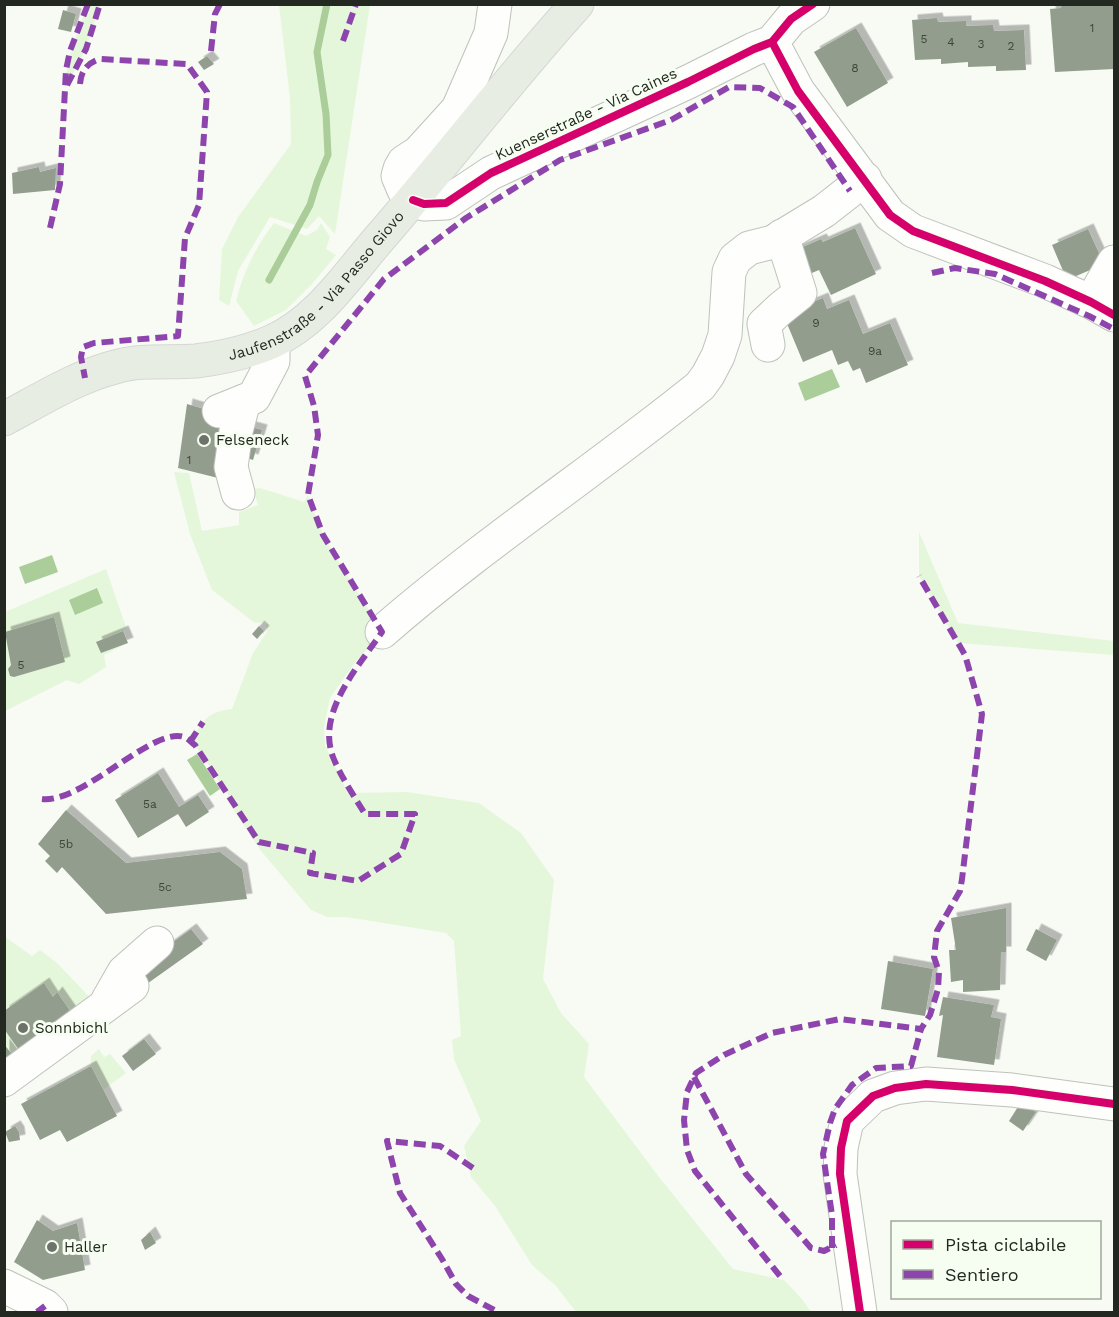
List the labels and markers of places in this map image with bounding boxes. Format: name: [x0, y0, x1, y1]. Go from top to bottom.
place label: Felseneck: [216, 431, 289, 449]
marker: Felseneck: [197, 433, 211, 447]
place label: Sonnbichl: [35, 1019, 108, 1037]
marker: Sonnbichl: [16, 1021, 30, 1035]
place label: Haller: [64, 1238, 107, 1256]
marker: Haller: [45, 1240, 59, 1254]

